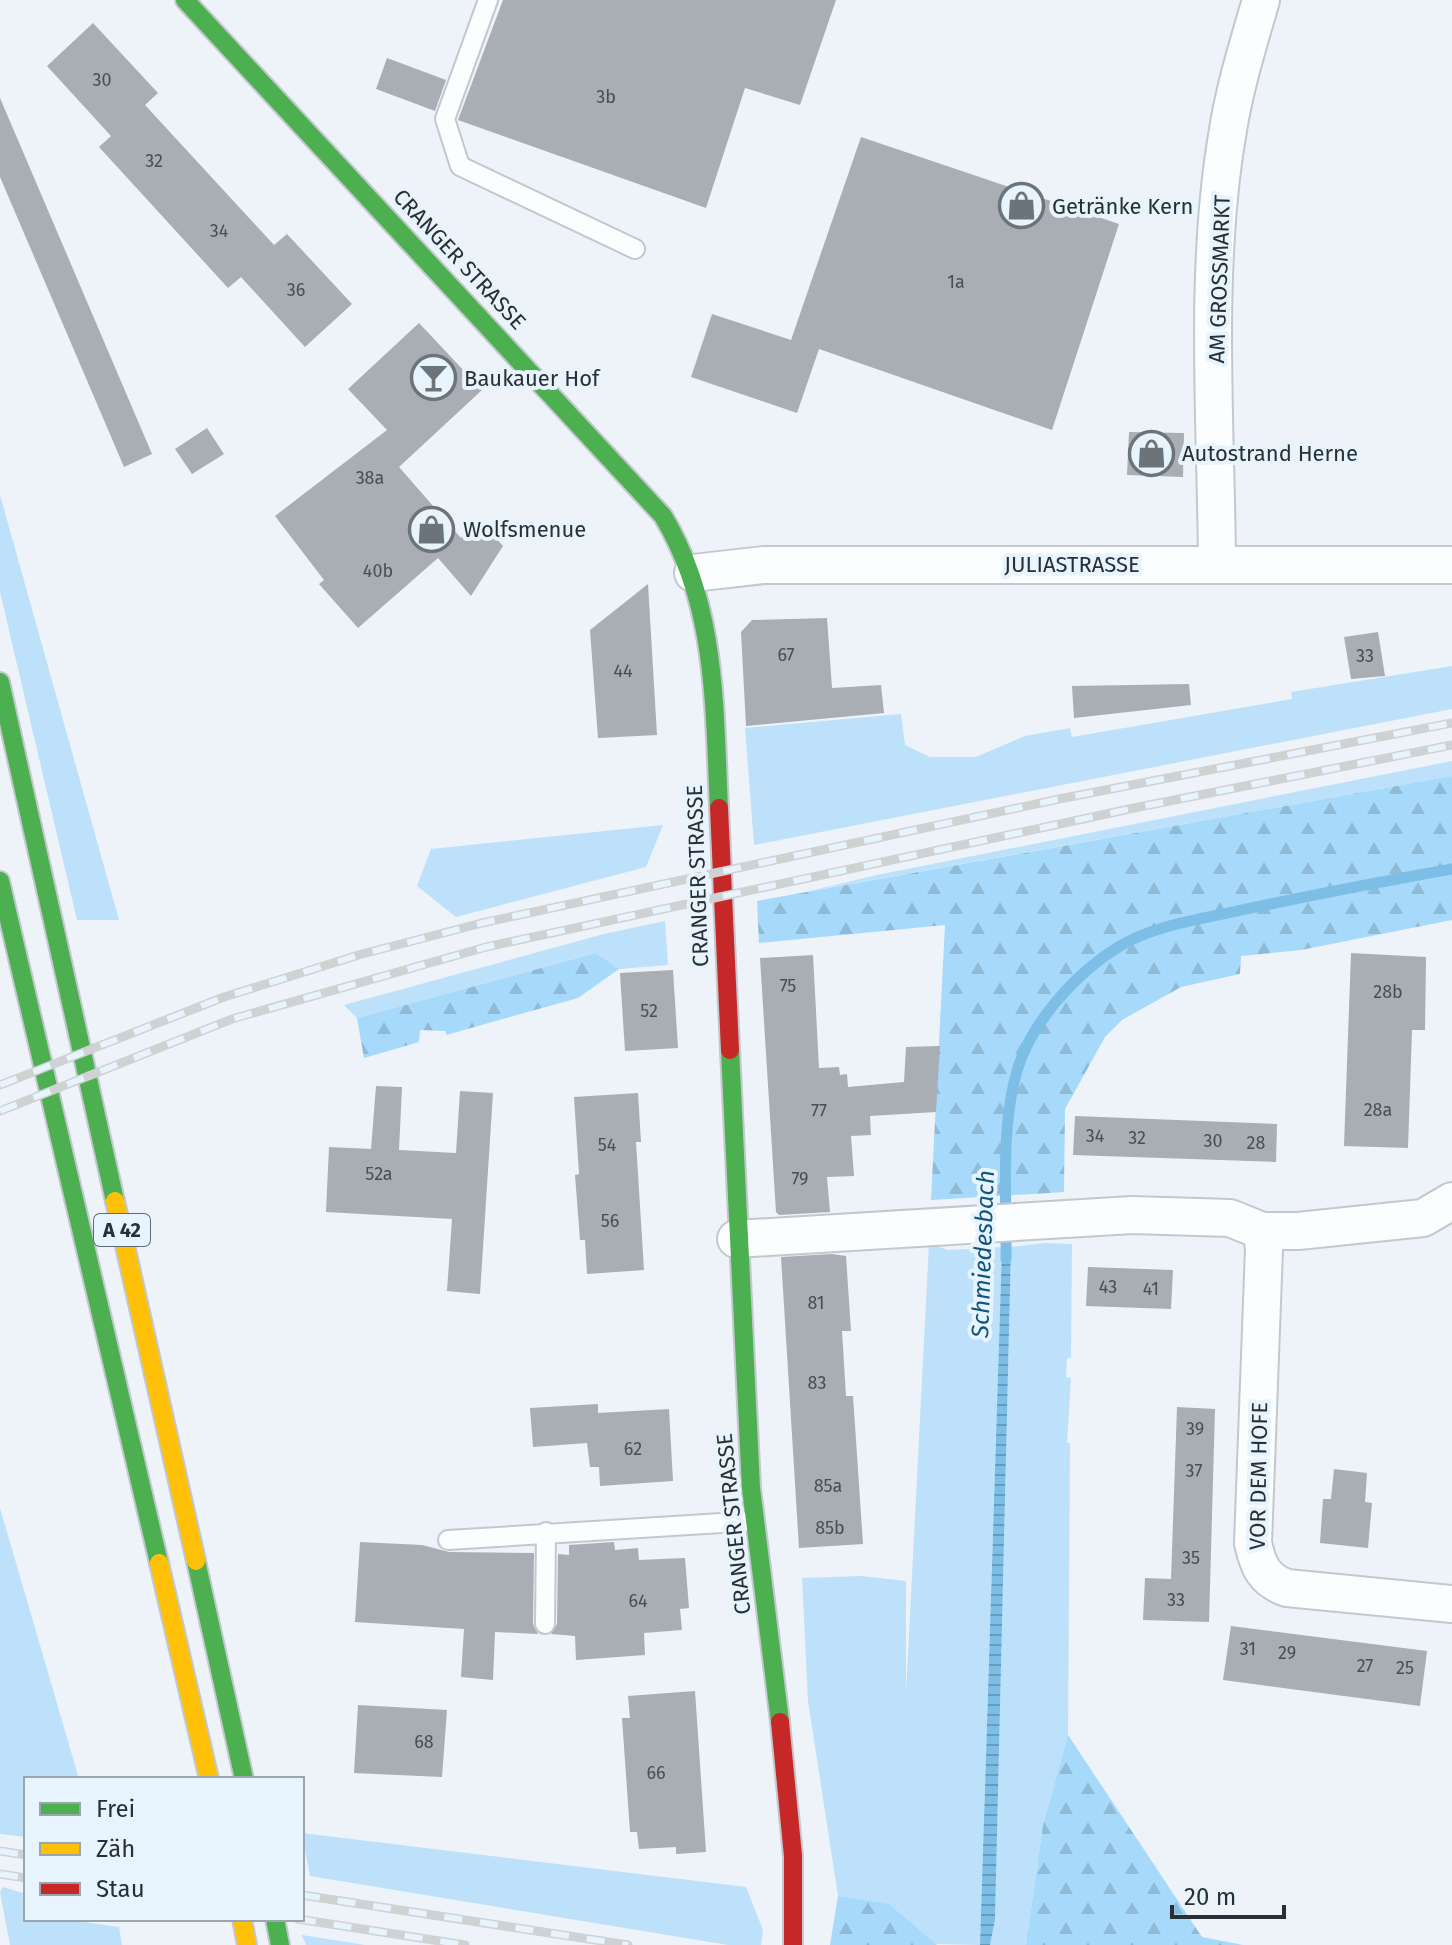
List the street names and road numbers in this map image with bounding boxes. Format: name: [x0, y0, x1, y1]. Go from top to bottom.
street label: CRANGER STRASSE: [388, 183, 532, 335]
street label: AM GROSSMARKT: [1203, 194, 1236, 364]
street label: JULIASTRASSE: [1004, 551, 1140, 578]
street label: CRANGER STRASSE: [681, 784, 714, 968]
road number: A 42: [94, 1214, 150, 1246]
street label: VOR DEM HOFE: [1244, 1402, 1273, 1550]
street label: CRANGER STRASSE: [711, 1432, 756, 1616]

